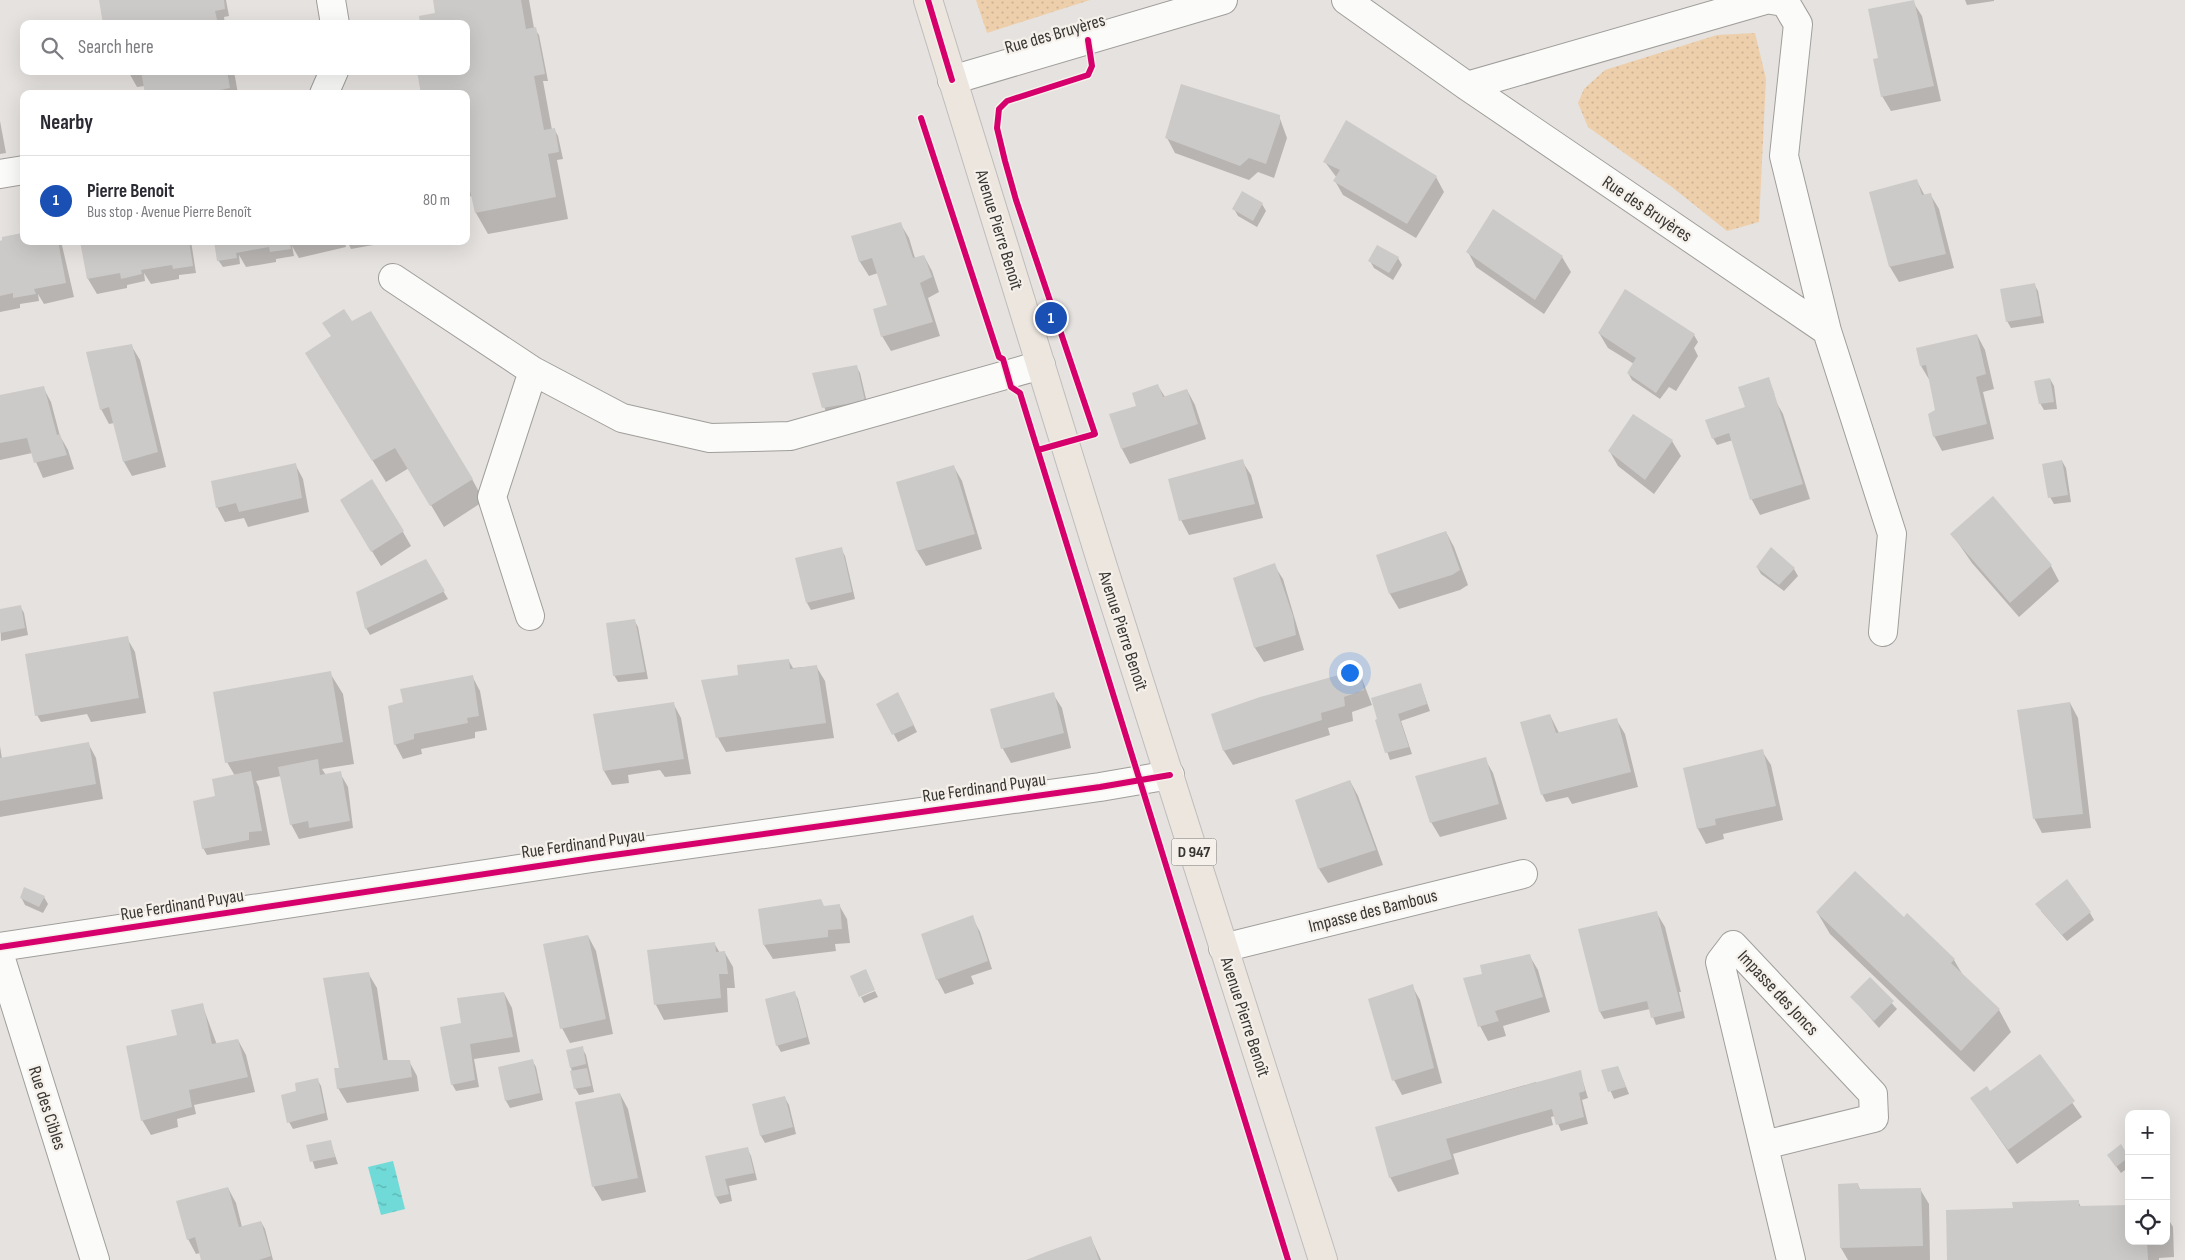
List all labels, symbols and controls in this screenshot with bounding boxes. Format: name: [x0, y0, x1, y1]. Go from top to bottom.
street label: Rue des Bruyères: [1002, 10, 1108, 58]
search box: [20, 20, 470, 75]
icon: search: [38, 34, 66, 62]
text: Search here: [78, 36, 154, 59]
text: Nearby: [40, 110, 93, 135]
street label: Avenue Pierre Benoît: [970, 166, 1027, 293]
street label: Rue des Bruyères: [1598, 171, 1696, 247]
text: Pierre Benoit: [87, 180, 174, 203]
text: 1: [53, 191, 59, 210]
text: 80 m: [423, 191, 450, 210]
text: Bus stop · Avenue Pierre Benoît: [87, 203, 252, 222]
pin: 1: [1035, 299, 1067, 337]
street label: Avenue Pierre Benoît: [1093, 568, 1152, 694]
your location: [1337, 660, 1363, 686]
street label: Rue Ferdinand Puyau: [921, 769, 1047, 807]
street label: Rue Ferdinand Puyau: [520, 825, 646, 863]
road number: D 947: [1172, 839, 1216, 866]
street label: Rue Ferdinand Puyau: [119, 885, 245, 925]
street label: Impasse des Bambous: [1306, 885, 1440, 937]
street label: Impasse des Joncs: [1733, 946, 1823, 1040]
street label: Avenue Pierre Benoît: [1215, 954, 1274, 1080]
street label: Rue des Cibles: [24, 1064, 70, 1152]
map controls: [2125, 1110, 2170, 1245]
button: +: [2125, 1110, 2170, 1155]
button: −: [2125, 1155, 2170, 1200]
button: locate: [2125, 1200, 2170, 1245]

